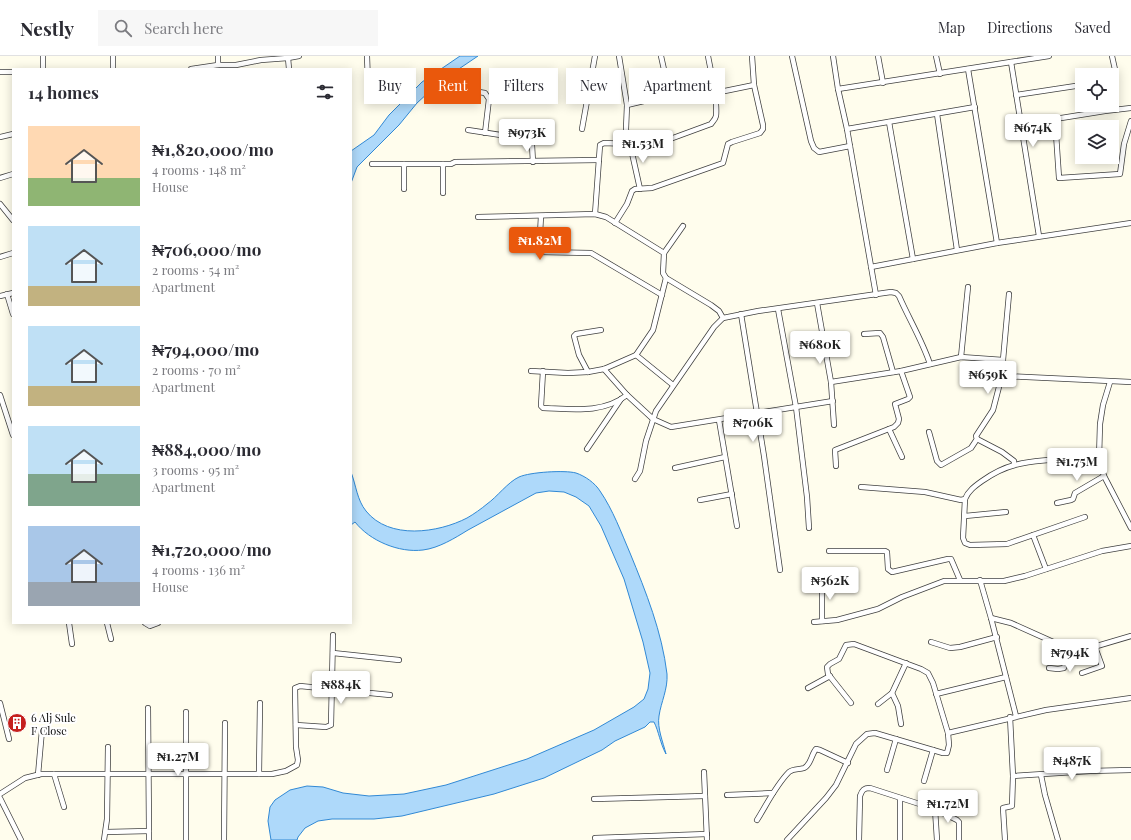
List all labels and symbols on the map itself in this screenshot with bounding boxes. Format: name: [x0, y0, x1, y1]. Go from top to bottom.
pin: ₦674K: [1005, 114, 1061, 148]
pin: ₦973K: [499, 119, 555, 153]
pin: ₦1.53M: [610, 130, 676, 164]
pin: ₦1.82M: [507, 227, 573, 261]
pin: ₦680K: [792, 331, 848, 365]
pin: ₦659K: [960, 361, 1016, 395]
pin: ₦706K: [725, 409, 781, 443]
pin: ₦1.75M: [1044, 448, 1110, 482]
pin: ₦562K: [802, 567, 858, 601]
pin: ₦794K: [1042, 639, 1098, 673]
pin: ₦884K: [313, 671, 369, 705]
place label: 6 Alj Sule F Close: [31, 710, 76, 738]
building icon: 6 Alj Sule F Close: [6, 712, 28, 734]
pin: ₦1.27M: [145, 743, 211, 777]
pin: ₦487K: [1044, 747, 1100, 781]
pin: ₦1.72M: [915, 790, 981, 824]

